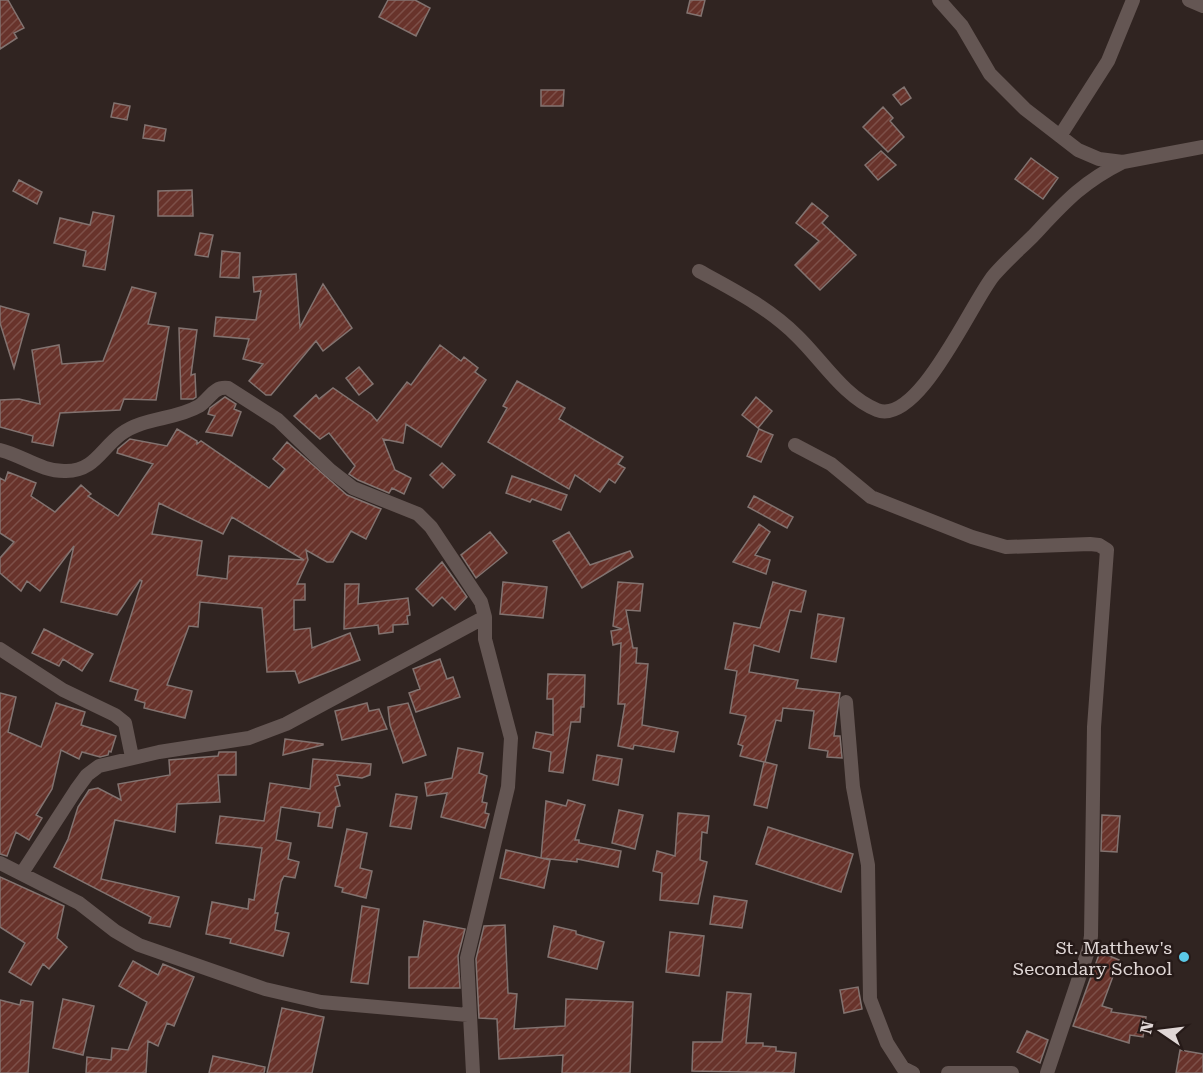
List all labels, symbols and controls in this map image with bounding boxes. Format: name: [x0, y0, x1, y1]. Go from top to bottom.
place label: St. Matthew's Secondary School: [1013, 937, 1172, 979]
marker: St. Matthew's Secondary School: [1177, 950, 1191, 964]
north arrow: [1131, 1001, 1191, 1061]
text: N: [1136, 1019, 1158, 1036]

